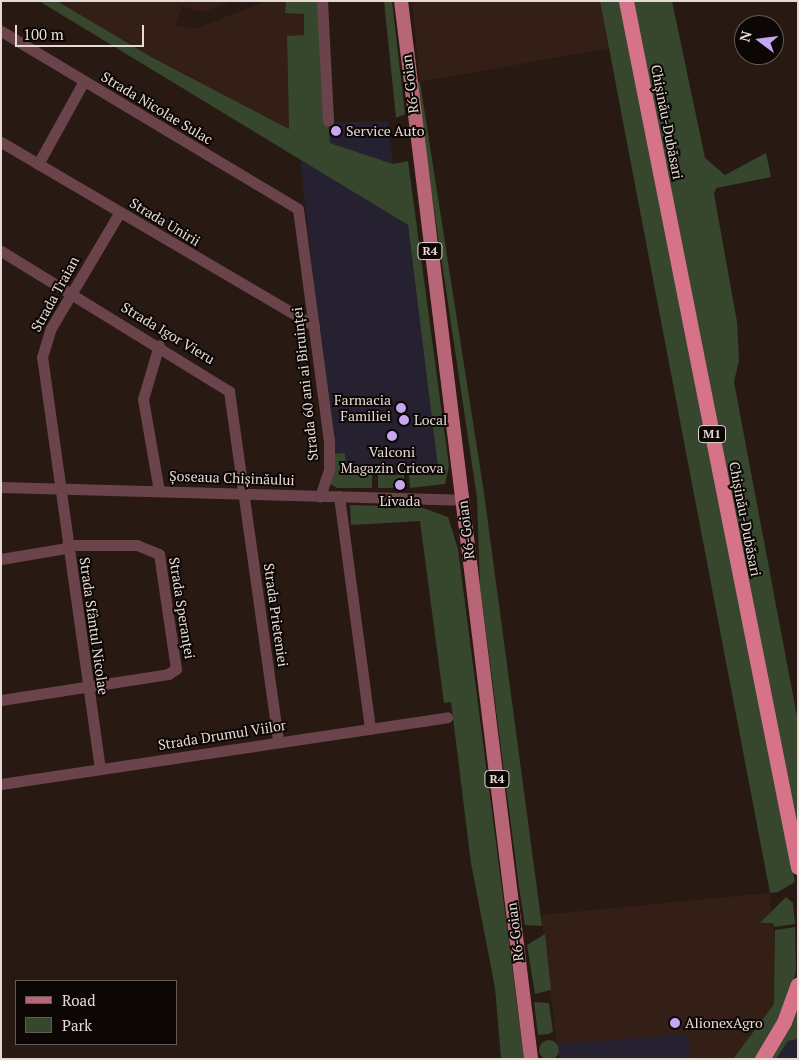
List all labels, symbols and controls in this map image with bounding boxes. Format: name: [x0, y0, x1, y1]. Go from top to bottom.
scale bar: [18, 15, 146, 47]
north arrow: [734, 15, 784, 65]
text: 100 m: [23, 24, 64, 44]
text: N: [734, 29, 756, 44]
street label: R6-Goian: [398, 54, 422, 114]
street label: Chișinău-Dubăsari: [648, 63, 686, 181]
street label: Strada Nicolae Sulac: [98, 68, 216, 148]
place label: Service Auto: [346, 123, 425, 139]
marker: Service Auto: [330, 125, 342, 137]
street label: Strada Unirii: [127, 194, 203, 250]
road number: R4: [416, 242, 444, 260]
street label: Strada Traian: [27, 253, 83, 335]
street label: Strada Igor Vieru: [118, 298, 218, 368]
street label: Strada 60 ani ai Biruinței: [289, 306, 321, 462]
place label: Farmacia Familiei: [334, 392, 391, 424]
marker: Farmacia Familiei: [395, 402, 407, 414]
place label: Local: [414, 412, 447, 428]
marker: Local: [398, 414, 410, 426]
road number: M1: [697, 424, 727, 444]
marker: Valconi Magazin Cricova: [386, 430, 398, 442]
place label: Valconi Magazin Cricova: [341, 444, 443, 477]
street label: Chișinău-Dubăsari: [726, 460, 764, 578]
street label: Șoseaua Chișinăului: [169, 467, 295, 489]
marker: Livada: [394, 479, 406, 491]
place label: Livada: [380, 493, 420, 509]
street label: R6-Goian: [454, 500, 478, 560]
street label: Strada Sfântul Nicolae: [76, 556, 112, 696]
street label: Strada Speranţei: [166, 556, 198, 660]
street label: Strada Prieteniei: [260, 562, 292, 668]
street label: Strada Drumul Viilor: [157, 717, 287, 753]
road number: R4: [483, 770, 511, 789]
street label: R6-Goian: [503, 902, 527, 962]
legend: [15, 980, 178, 1045]
text: Road: [62, 990, 95, 1010]
text: Park: [62, 1015, 92, 1035]
place label: AlionexAgro: [685, 1015, 763, 1031]
marker: AlionexAgro: [669, 1017, 681, 1029]

